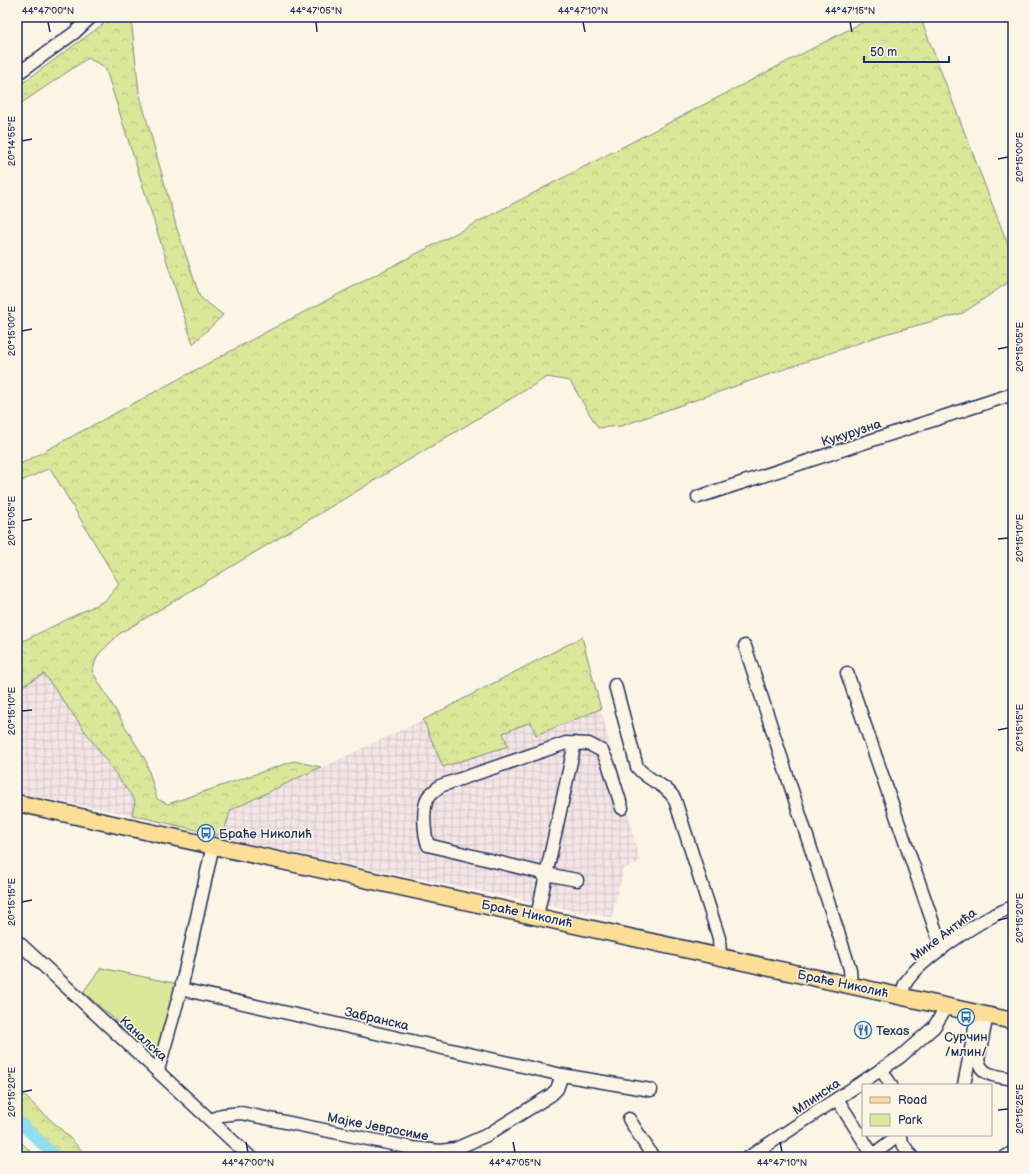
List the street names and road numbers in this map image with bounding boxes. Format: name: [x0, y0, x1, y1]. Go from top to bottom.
street label: Кукурузна: [819, 416, 884, 450]
street label: Браће Николић: [480, 897, 574, 931]
street label: Мике Антића: [907, 905, 980, 965]
street label: Браће Николић: [796, 967, 890, 1001]
street label: Забранска: [343, 1004, 411, 1034]
street label: Каналска: [116, 1013, 171, 1065]
street label: Млинска: [790, 1075, 844, 1118]
street label: Мајке Јевросиме: [326, 1109, 430, 1145]

